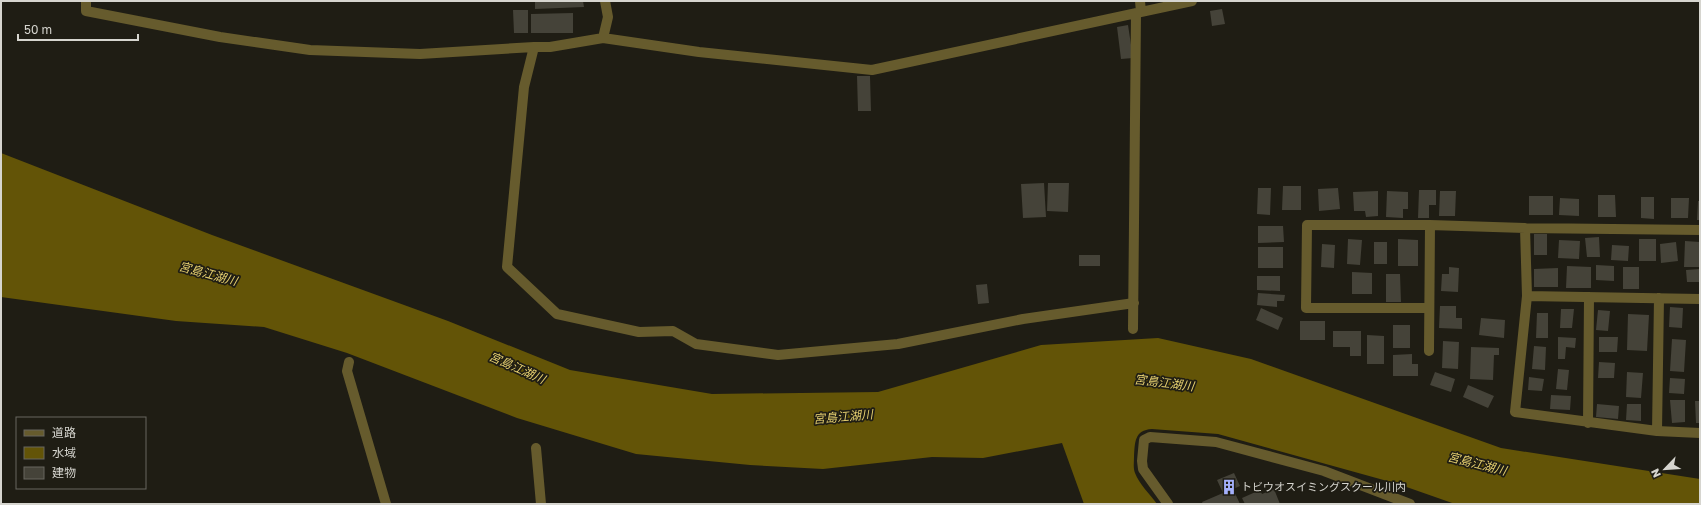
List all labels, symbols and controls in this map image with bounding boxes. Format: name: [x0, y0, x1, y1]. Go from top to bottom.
scale bar: [18, 16, 138, 42]
text: 50 m: [24, 22, 52, 37]
water label: 宮島江湖川: [177, 259, 241, 289]
water label: 宮島江湖川: [487, 348, 549, 387]
water label: 宮島江湖川: [1133, 371, 1197, 394]
water label: 宮島江湖川: [812, 406, 875, 427]
legend: [16, 417, 146, 489]
text: 道路: [52, 425, 76, 440]
text: 水域: [52, 445, 76, 460]
water label: 宮島江湖川: [1446, 449, 1510, 479]
north arrow: [1645, 449, 1685, 489]
text: 建物: [52, 465, 76, 480]
text: N: [1648, 467, 1663, 480]
building icon: トビウオスイミングスクール川内: [1220, 478, 1238, 496]
place label: トビウオスイミングスクール川内: [1241, 480, 1406, 493]

